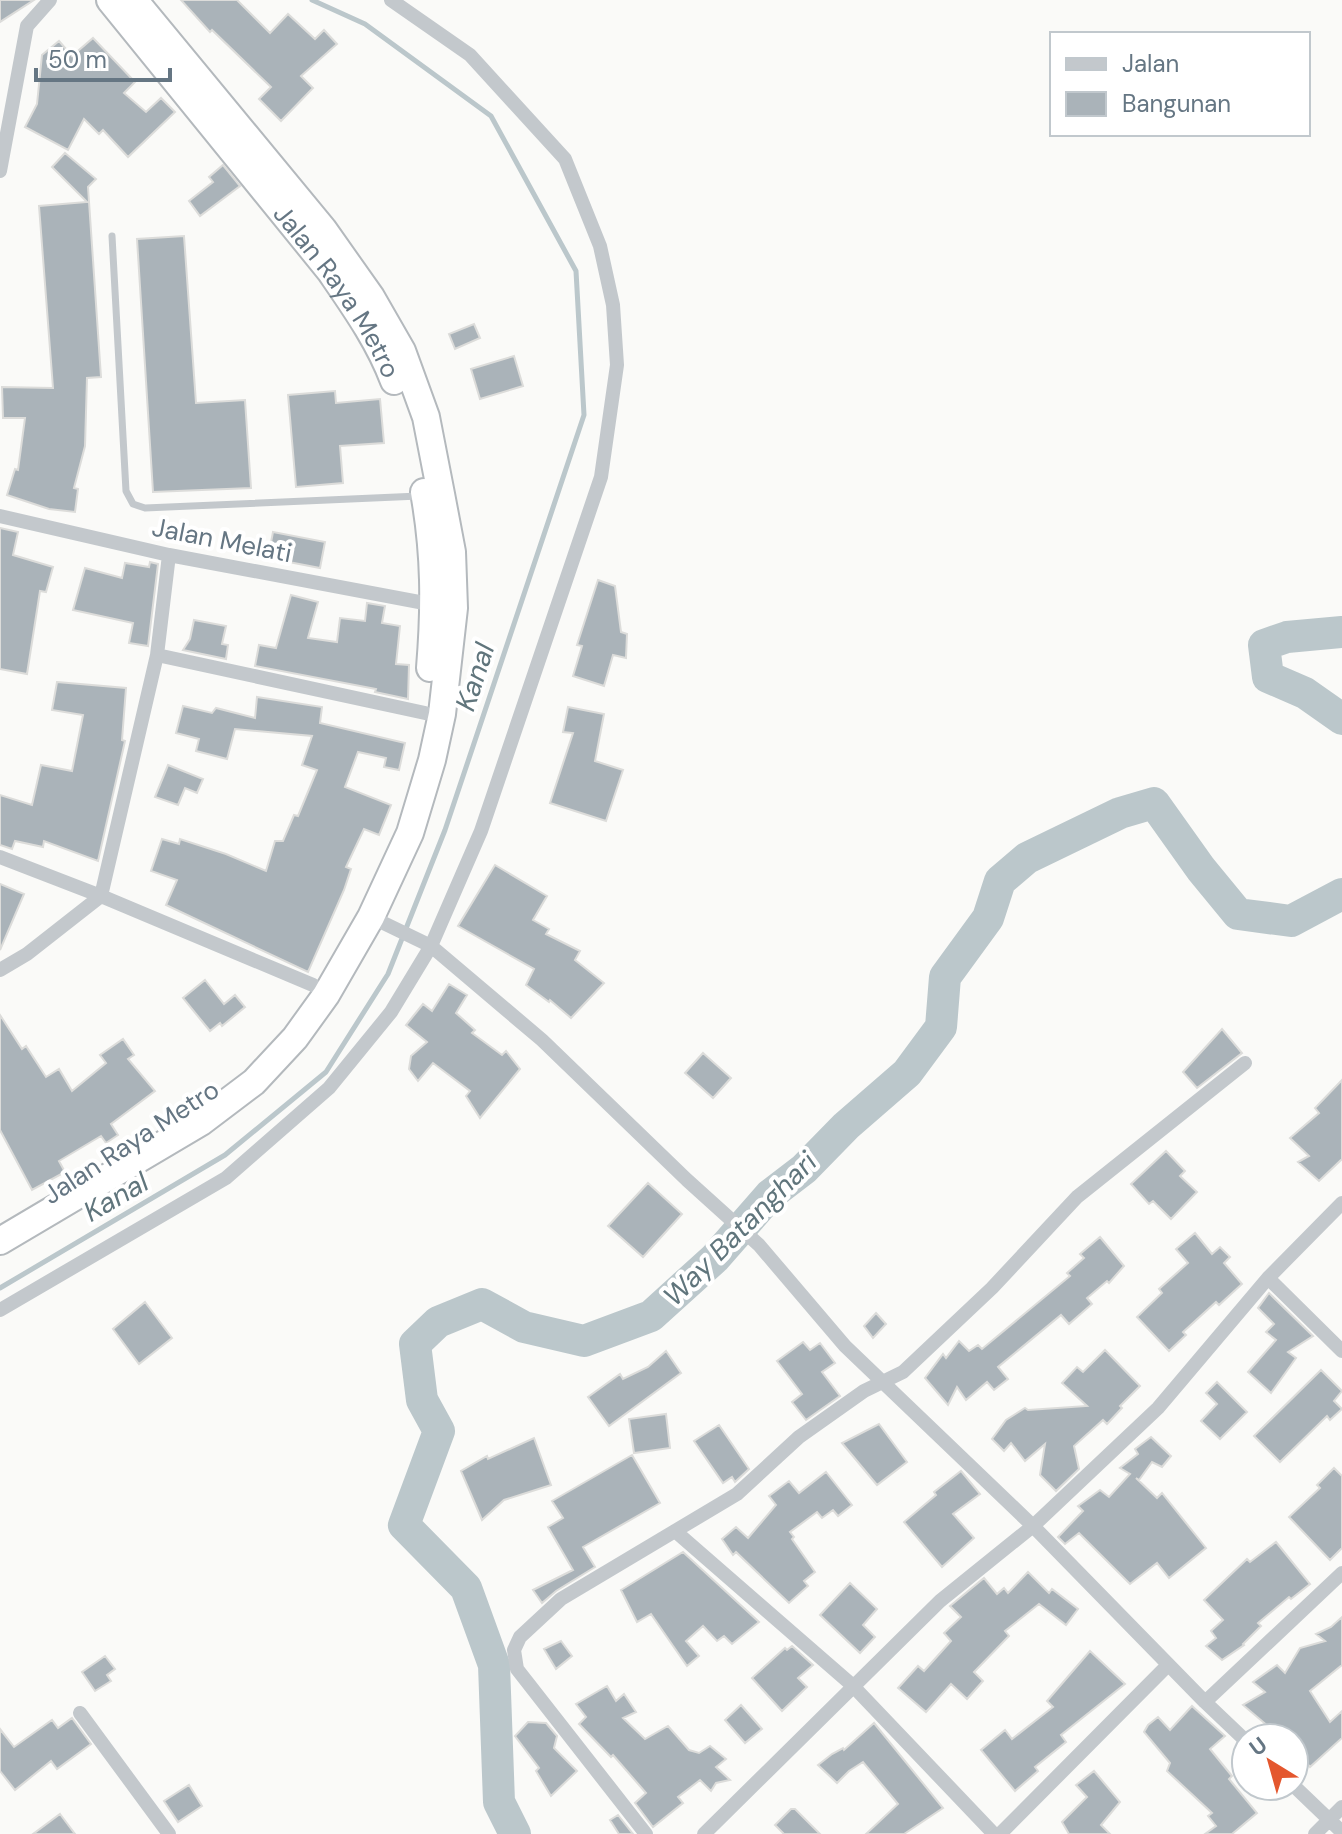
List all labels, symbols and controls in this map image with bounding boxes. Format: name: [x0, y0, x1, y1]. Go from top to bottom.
scale bar: [36, 32, 170, 82]
legend: [1050, 32, 1310, 136]
text: 50 m: [48, 44, 107, 75]
text: Jalan: [1122, 48, 1179, 79]
text: Bangunan: [1122, 88, 1231, 119]
street label: Jalan Raya Metro: [266, 198, 408, 383]
street label: Jalan Melati: [149, 510, 295, 570]
water label: Kanal: [447, 638, 503, 716]
street label: Jalan Raya Metro: [36, 1072, 226, 1212]
water label: Way Batanghari: [655, 1143, 826, 1314]
water label: Kanal: [77, 1163, 156, 1230]
north arrow: [1230, 1722, 1310, 1802]
text: U: [1244, 1730, 1273, 1763]

